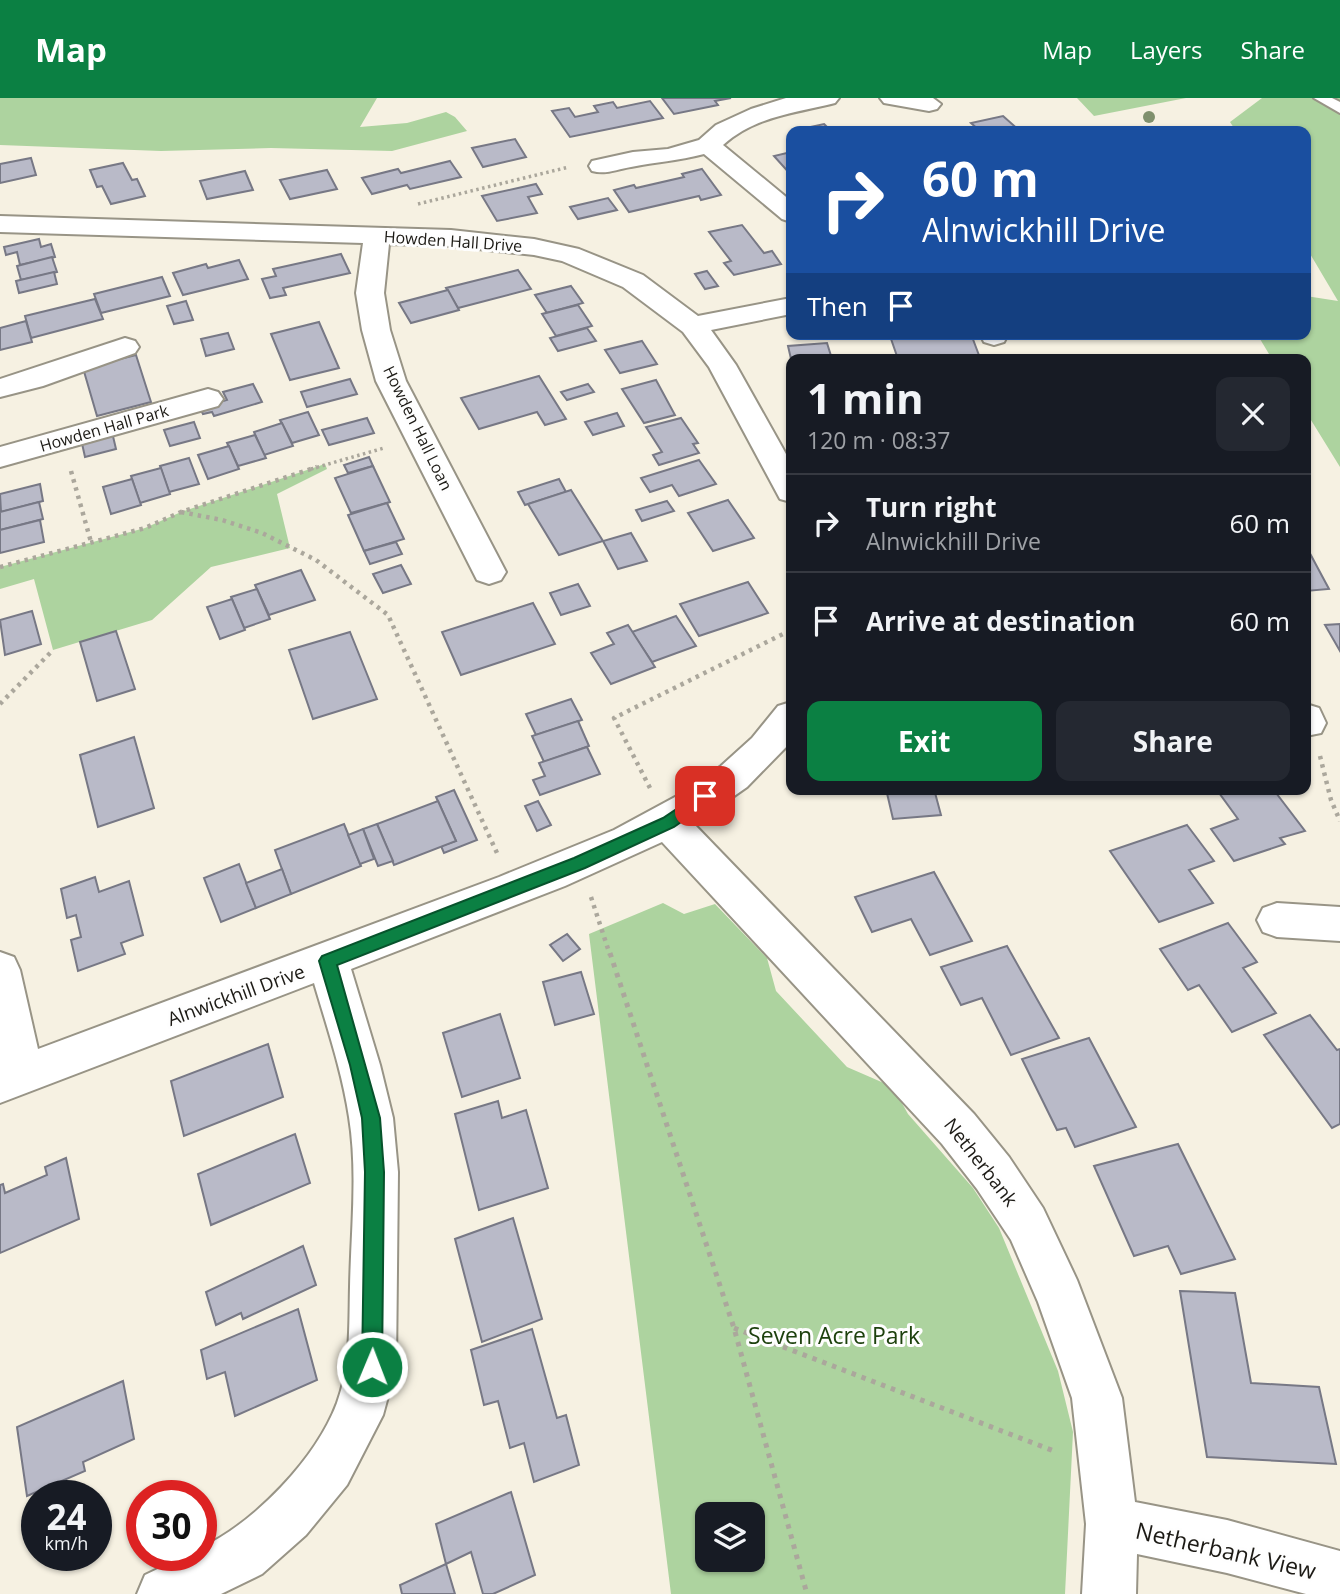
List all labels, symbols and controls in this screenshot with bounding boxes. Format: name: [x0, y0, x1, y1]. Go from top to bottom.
text: Map: [35, 27, 107, 72]
text: Map: [1042, 33, 1092, 66]
text: Layers: [1130, 33, 1203, 66]
text: Share: [1241, 33, 1305, 66]
text: 60 m: [922, 145, 1039, 211]
icon: right: [807, 154, 898, 245]
text: Alnwickhill Drive: [922, 208, 1165, 251]
street label: Howden Hall Drive: [383, 225, 523, 257]
icon: arrive: [882, 287, 920, 325]
text: Then: [807, 288, 868, 324]
street label: Howden Hall Loan: [378, 362, 458, 494]
text: 1 min: [807, 369, 924, 426]
button: close: [1216, 377, 1290, 451]
street label: Howden Hall Park: [37, 399, 171, 457]
text: 120 m · 08:37: [807, 424, 950, 456]
text: Turn right: [866, 489, 997, 525]
icon: right: [807, 504, 845, 542]
text: 60 m: [1229, 505, 1290, 541]
text: Alnwickhill Drive: [866, 525, 1041, 557]
icon: arrive: [807, 602, 845, 640]
text: Arrive at destination: [866, 603, 1135, 639]
text: 60 m: [1229, 603, 1290, 639]
button: Exit: [807, 701, 1042, 781]
button: Share: [1056, 701, 1290, 781]
pin: [675, 766, 735, 826]
icon: arrive: [686, 777, 724, 815]
street label: Alnwickhill Drive: [164, 958, 308, 1032]
street label: Netherbank: [938, 1112, 1024, 1212]
park label: Seven Acre Park: [748, 1319, 920, 1351]
position arrow: [335, 1330, 409, 1404]
speed limit sign: 30: [126, 1480, 217, 1571]
text: 24: [46, 1493, 87, 1540]
map controls: [695, 1502, 765, 1572]
button: layers: [695, 1502, 765, 1572]
street label: Netherbank View: [1133, 1514, 1319, 1586]
text: km/h: [45, 1531, 88, 1555]

